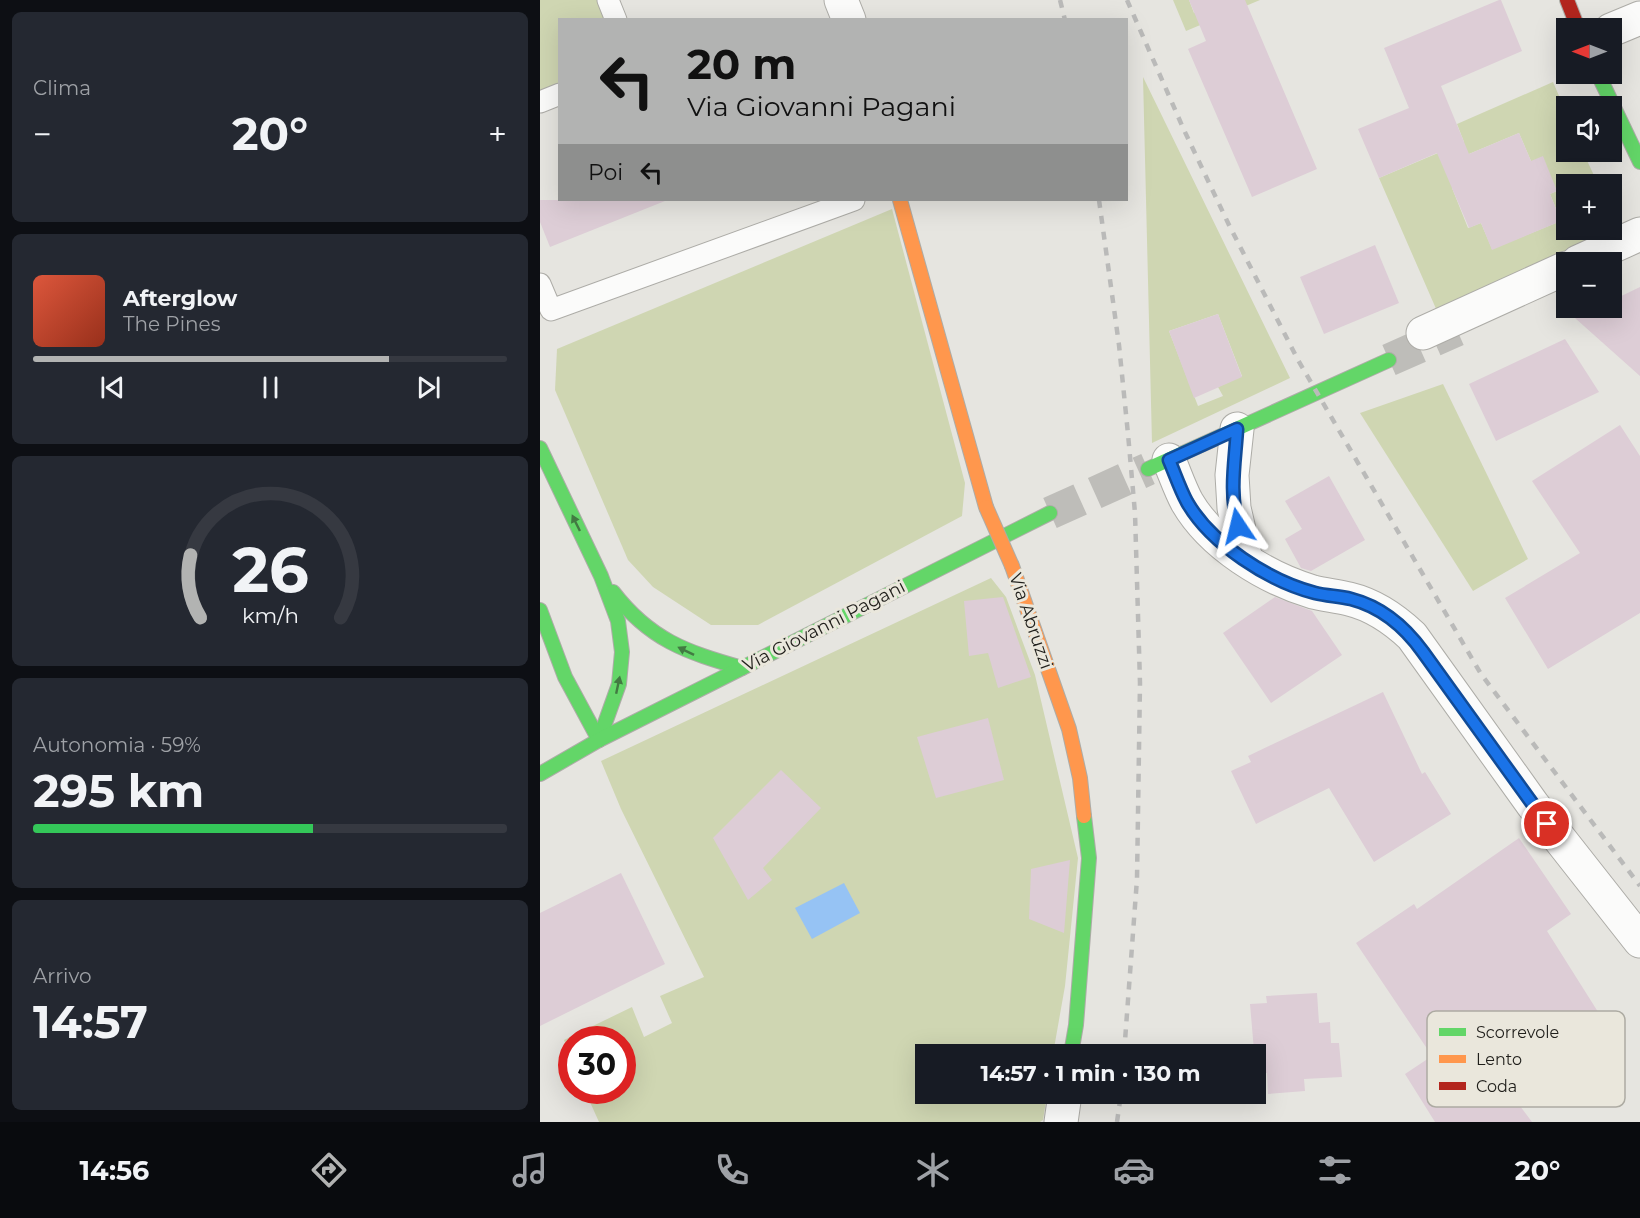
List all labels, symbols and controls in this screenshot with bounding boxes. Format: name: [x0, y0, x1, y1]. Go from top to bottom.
north arrow: [1556, 18, 1622, 84]
map controls: [1556, 18, 1622, 318]
text: 20 m: [687, 38, 796, 90]
icon: left: [588, 42, 666, 120]
text: Clima: [33, 76, 91, 100]
text: Via Giovanni Pagani: [687, 90, 956, 123]
button: sound: [1556, 96, 1622, 162]
text: 20°: [232, 106, 308, 161]
text: −: [33, 114, 52, 154]
text: +: [488, 114, 507, 154]
icon: left: [635, 156, 668, 189]
text: Poi: [588, 159, 623, 186]
button: +: [1556, 174, 1622, 240]
button: −: [1556, 252, 1622, 318]
text: Afterglow: [123, 285, 237, 312]
text: The Pines: [123, 312, 220, 336]
icon: previous: [96, 371, 129, 404]
icon: pause: [254, 371, 287, 404]
icon: next: [412, 371, 445, 404]
position arrow: [1206, 494, 1270, 558]
one-way arrow: [571, 515, 581, 532]
text: 26: [232, 532, 308, 608]
street label: Via Abruzzi: [1004, 570, 1058, 672]
street label: Via Giovanni Pagani: [739, 575, 909, 677]
text: km/h: [241, 602, 299, 628]
one-way arrow: [677, 646, 694, 655]
one-way arrow: [614, 675, 623, 694]
text: Autonomia · 59%: [33, 733, 201, 757]
text: 295 km: [33, 763, 204, 818]
pin: [1521, 798, 1572, 849]
icon: arrive: [1530, 807, 1563, 840]
text: Arrivo: [33, 964, 92, 988]
text: 14:57: [33, 994, 148, 1049]
legend: [1427, 1011, 1625, 1107]
text: Scorrevole: [1476, 1023, 1559, 1042]
speed limit sign: 30: [558, 1026, 636, 1104]
text: Lento: [1476, 1050, 1522, 1069]
text: 14:57 · 1 min · 130 m: [980, 1060, 1201, 1087]
text: Coda: [1476, 1077, 1517, 1096]
icon: directions: [308, 1149, 350, 1191]
icon: music: [509, 1149, 551, 1191]
icon: phone: [711, 1149, 753, 1191]
icon: climate: [912, 1149, 954, 1191]
icon: car: [1113, 1149, 1155, 1191]
icon: filters: [1314, 1149, 1356, 1191]
text: 14:56: [80, 1154, 149, 1187]
text: 20°: [1515, 1154, 1560, 1187]

